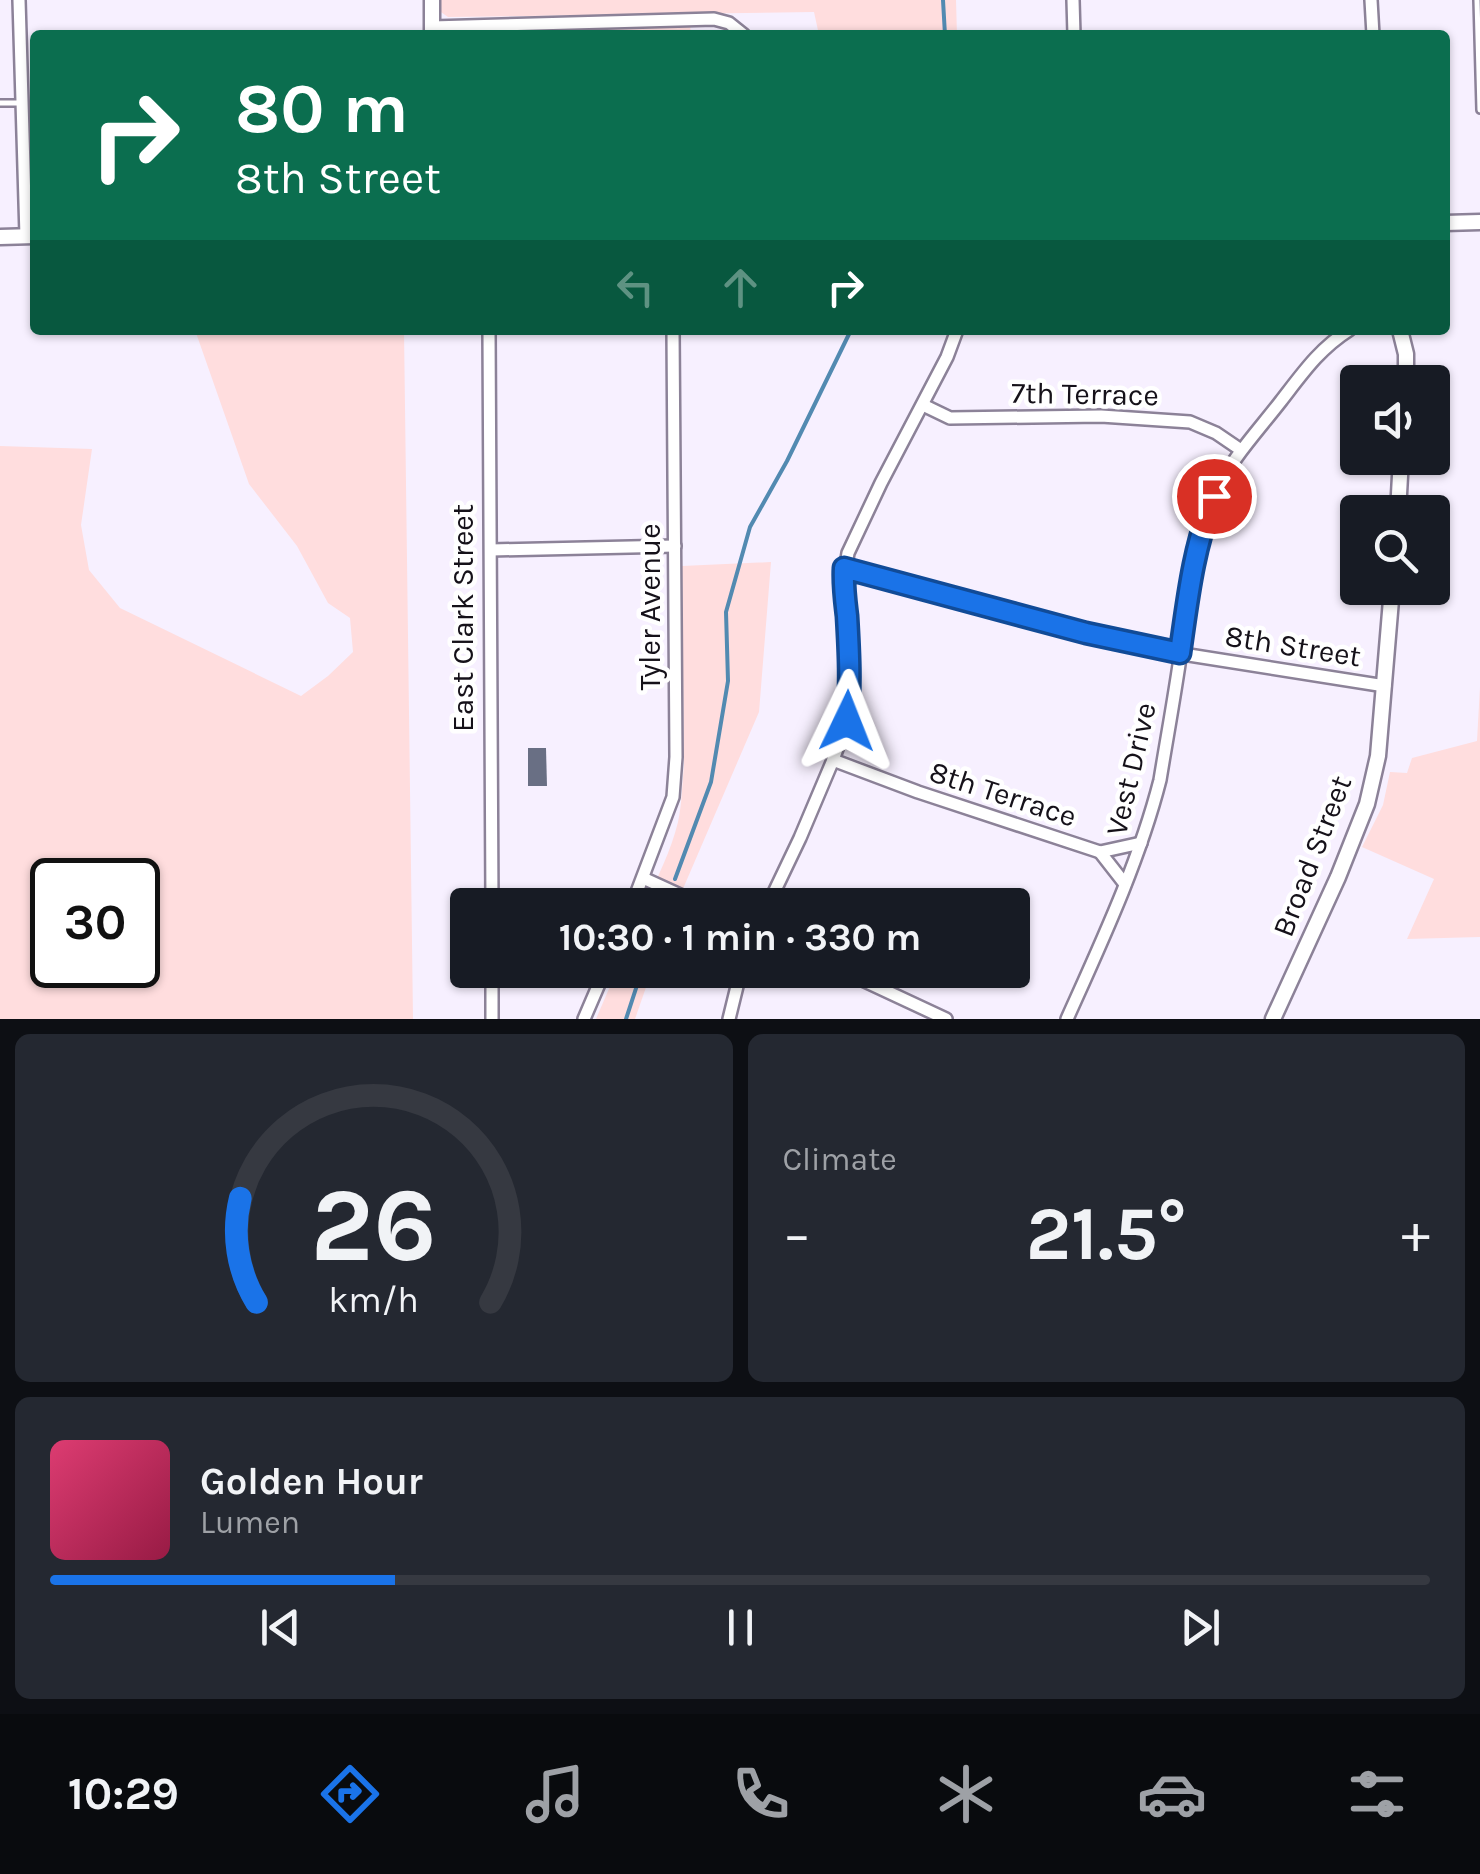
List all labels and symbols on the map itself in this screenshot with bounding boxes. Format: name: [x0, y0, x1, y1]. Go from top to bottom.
street label: 7th Terrace: [1011, 375, 1159, 413]
pin: [1172, 454, 1257, 539]
street label: East Clark Street: [445, 504, 481, 732]
street label: Tyler Avenue: [632, 523, 668, 691]
street label: 8th Street: [1222, 617, 1364, 675]
position arrow: [795, 669, 899, 773]
street label: Vest Drive: [1098, 699, 1164, 839]
street label: 8th Terrace: [925, 753, 1081, 835]
street label: Broad Street: [1265, 770, 1359, 942]
speed limit sign: 30: [30, 858, 160, 988]

